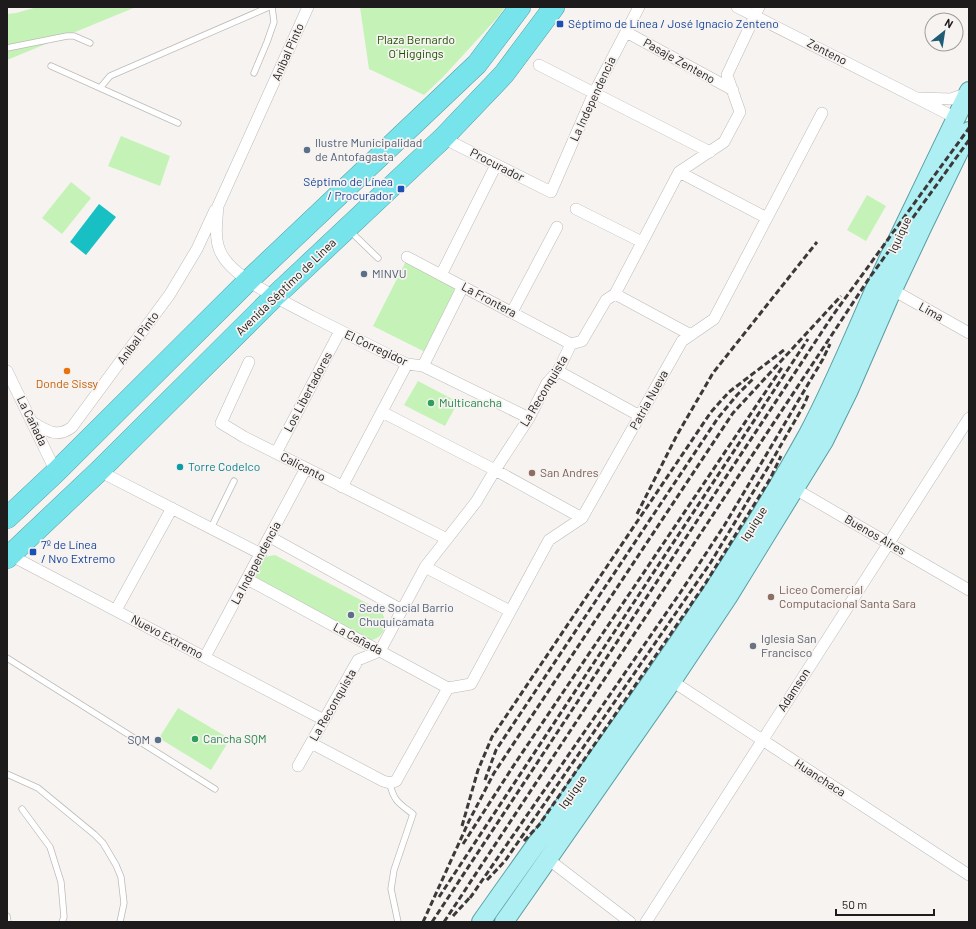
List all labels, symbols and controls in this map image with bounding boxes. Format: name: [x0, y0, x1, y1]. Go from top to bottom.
north arrow: [924, 12, 964, 52]
text: N: [943, 15, 956, 30]
place label: Séptimo de Línea / José Ignacio Zenteno: [568, 16, 779, 30]
marker: Séptimo de Línea / José Ignacio Zenteno: [555, 19, 565, 29]
street label: Aníbal Pinto: [268, 21, 306, 83]
park label: Plaza Bernardo O´Higgings: [377, 32, 455, 60]
street label: Pasaje Zenteno: [641, 35, 718, 86]
street label: Zenteno: [805, 35, 850, 67]
street label: La Independencia: [566, 54, 618, 143]
place label: Ilustre Municipalidad de Antofagasta: [315, 135, 422, 163]
marker: Ilustre Municipalidad de Antofagasta: [302, 145, 312, 155]
street label: Procurador: [468, 145, 527, 184]
place label: Séptimo de Línea / Procurador: [303, 174, 394, 202]
marker: Séptimo de Línea / Procurador: [396, 184, 406, 194]
street label: Iquique: [885, 214, 914, 255]
street label: Avenida Séptimo de Linea: [232, 235, 338, 338]
place label: MINVU: [372, 266, 407, 280]
marker: MINVU: [359, 269, 369, 279]
street label: La Frontera: [460, 279, 519, 319]
street label: Lima: [917, 299, 946, 324]
street label: Aníbal Pinto: [113, 308, 161, 366]
street label: El Corregidor: [343, 326, 411, 368]
street label: Los Libertadores: [280, 349, 334, 434]
street label: La Reconquista: [516, 352, 570, 429]
marker: Donde Sissy: [62, 366, 72, 376]
street label: Patria Nueva: [626, 367, 670, 432]
place label: Donde Sissy: [36, 376, 99, 390]
street label: La Cañada: [15, 393, 51, 448]
place label: Multicancha: [439, 395, 502, 409]
marker: Multicancha: [426, 398, 436, 408]
street label: Calicanto: [279, 449, 328, 483]
place label: Torre Codelco: [188, 459, 260, 473]
marker: Torre Codelco: [175, 462, 185, 472]
place label: San Andres: [540, 465, 599, 479]
marker: San Andres: [527, 468, 537, 478]
street label: Iquique: [737, 503, 769, 544]
street label: Buenos Aires: [843, 511, 909, 557]
street label: La Independencia: [227, 519, 283, 606]
place label: 7º de Línea / Nvo Extremo: [41, 537, 115, 565]
marker: 7º de Línea / Nvo Extremo: [28, 547, 38, 557]
place label: Liceo Comercial Computacional Santa Sara: [779, 582, 916, 610]
marker: Liceo Comercial Computacional Santa Sara: [766, 592, 776, 602]
place label: Sede Social Barrio Chuquicamata: [359, 600, 454, 628]
marker: Sede Social Barrio Chuquicamata: [346, 610, 356, 620]
street label: Nuevo Extremo: [129, 611, 206, 661]
street label: La Cañada: [331, 619, 386, 657]
place label: Iglesia San Francisco: [761, 631, 817, 659]
marker: Iglesia San Francisco: [748, 641, 758, 651]
street label: Adamson: [774, 665, 812, 714]
street label: La Reconquista: [306, 666, 358, 743]
place label: Cancha SQM: [203, 731, 266, 745]
place label: SQM: [127, 732, 150, 746]
marker: Cancha SQM: [190, 734, 200, 744]
marker: SQM: [153, 735, 163, 745]
street label: Huanchaca: [792, 755, 849, 799]
street label: Iquique: [555, 772, 589, 811]
scale bar: [836, 891, 934, 917]
text: 50 m: [842, 897, 867, 911]

